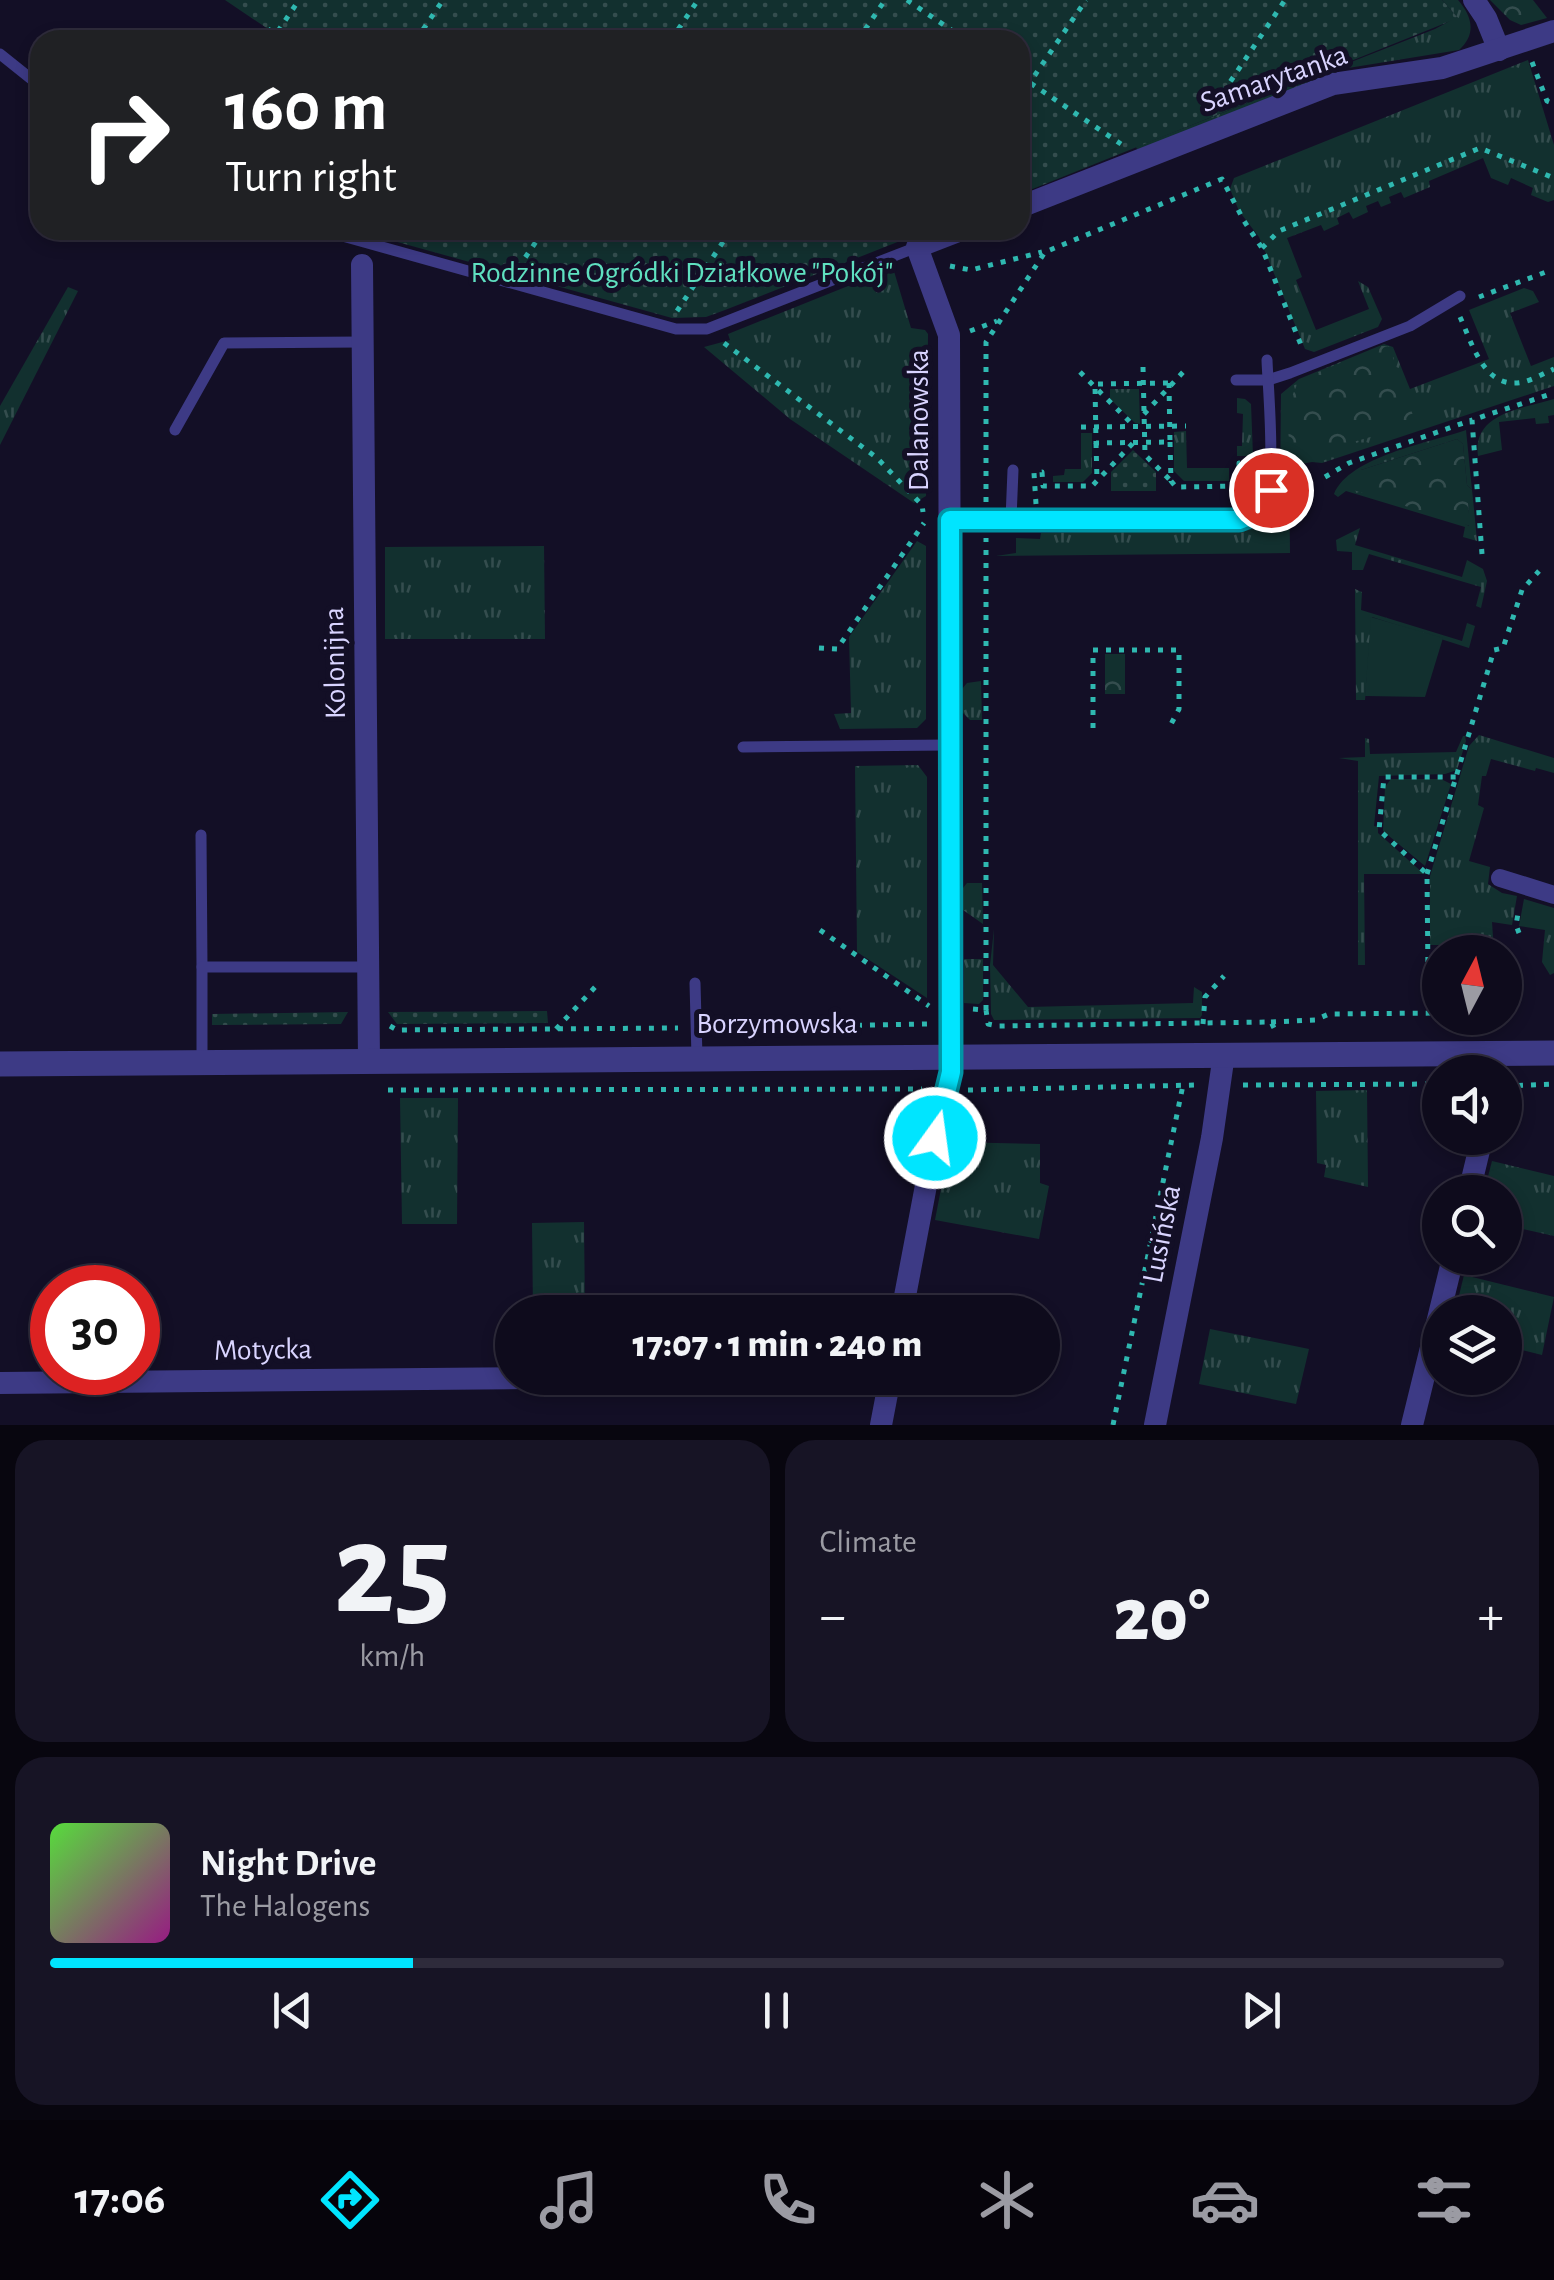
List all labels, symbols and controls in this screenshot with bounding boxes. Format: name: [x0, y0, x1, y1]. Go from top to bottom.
street label: Samarytanka: [1197, 40, 1351, 118]
icon: right: [60, 70, 190, 200]
text: 160 m: [225, 73, 388, 143]
text: Turn right: [225, 155, 397, 200]
park label: Rodzinne Ogródki Działkowe "Pokój": [471, 258, 893, 288]
street label: Dalanowska: [904, 349, 934, 491]
pin: [1229, 448, 1314, 533]
icon: arrive: [1244, 463, 1299, 518]
street label: Kolonijna: [319, 607, 351, 719]
north arrow: [1422, 935, 1522, 1035]
map controls: [1422, 935, 1522, 1395]
street label: Borzymowska: [696, 1009, 858, 1039]
button: sound: [1422, 1055, 1522, 1155]
position arrow: [883, 1086, 987, 1190]
button: search: [1422, 1175, 1522, 1275]
street label: Lusińska: [1138, 1182, 1186, 1286]
speed limit sign: 30: [30, 1265, 160, 1395]
button: layers: [1422, 1295, 1522, 1395]
text: 17:07 · 1 min · 240 m: [633, 1326, 922, 1364]
street label: Motycka: [214, 1334, 312, 1366]
text: 25: [334, 1507, 451, 1637]
text: Climate: [820, 1526, 917, 1558]
text: 20°: [1113, 1579, 1210, 1654]
text: −: [820, 1589, 846, 1644]
text: +: [1478, 1589, 1504, 1644]
text: km/h: [359, 1640, 425, 1672]
text: Night Drive: [200, 1845, 376, 1883]
text: The Halogens: [200, 1890, 370, 1922]
icon: previous: [265, 1983, 320, 2038]
icon: pause: [749, 1983, 804, 2038]
icon: next: [1234, 1983, 1289, 2038]
icon: directions: [315, 2165, 385, 2235]
icon: music: [534, 2165, 604, 2235]
icon: phone: [753, 2165, 823, 2235]
icon: climate: [972, 2165, 1042, 2235]
icon: car: [1190, 2165, 1260, 2235]
icon: filters: [1409, 2165, 1479, 2235]
text: 17:06: [74, 2177, 166, 2222]

